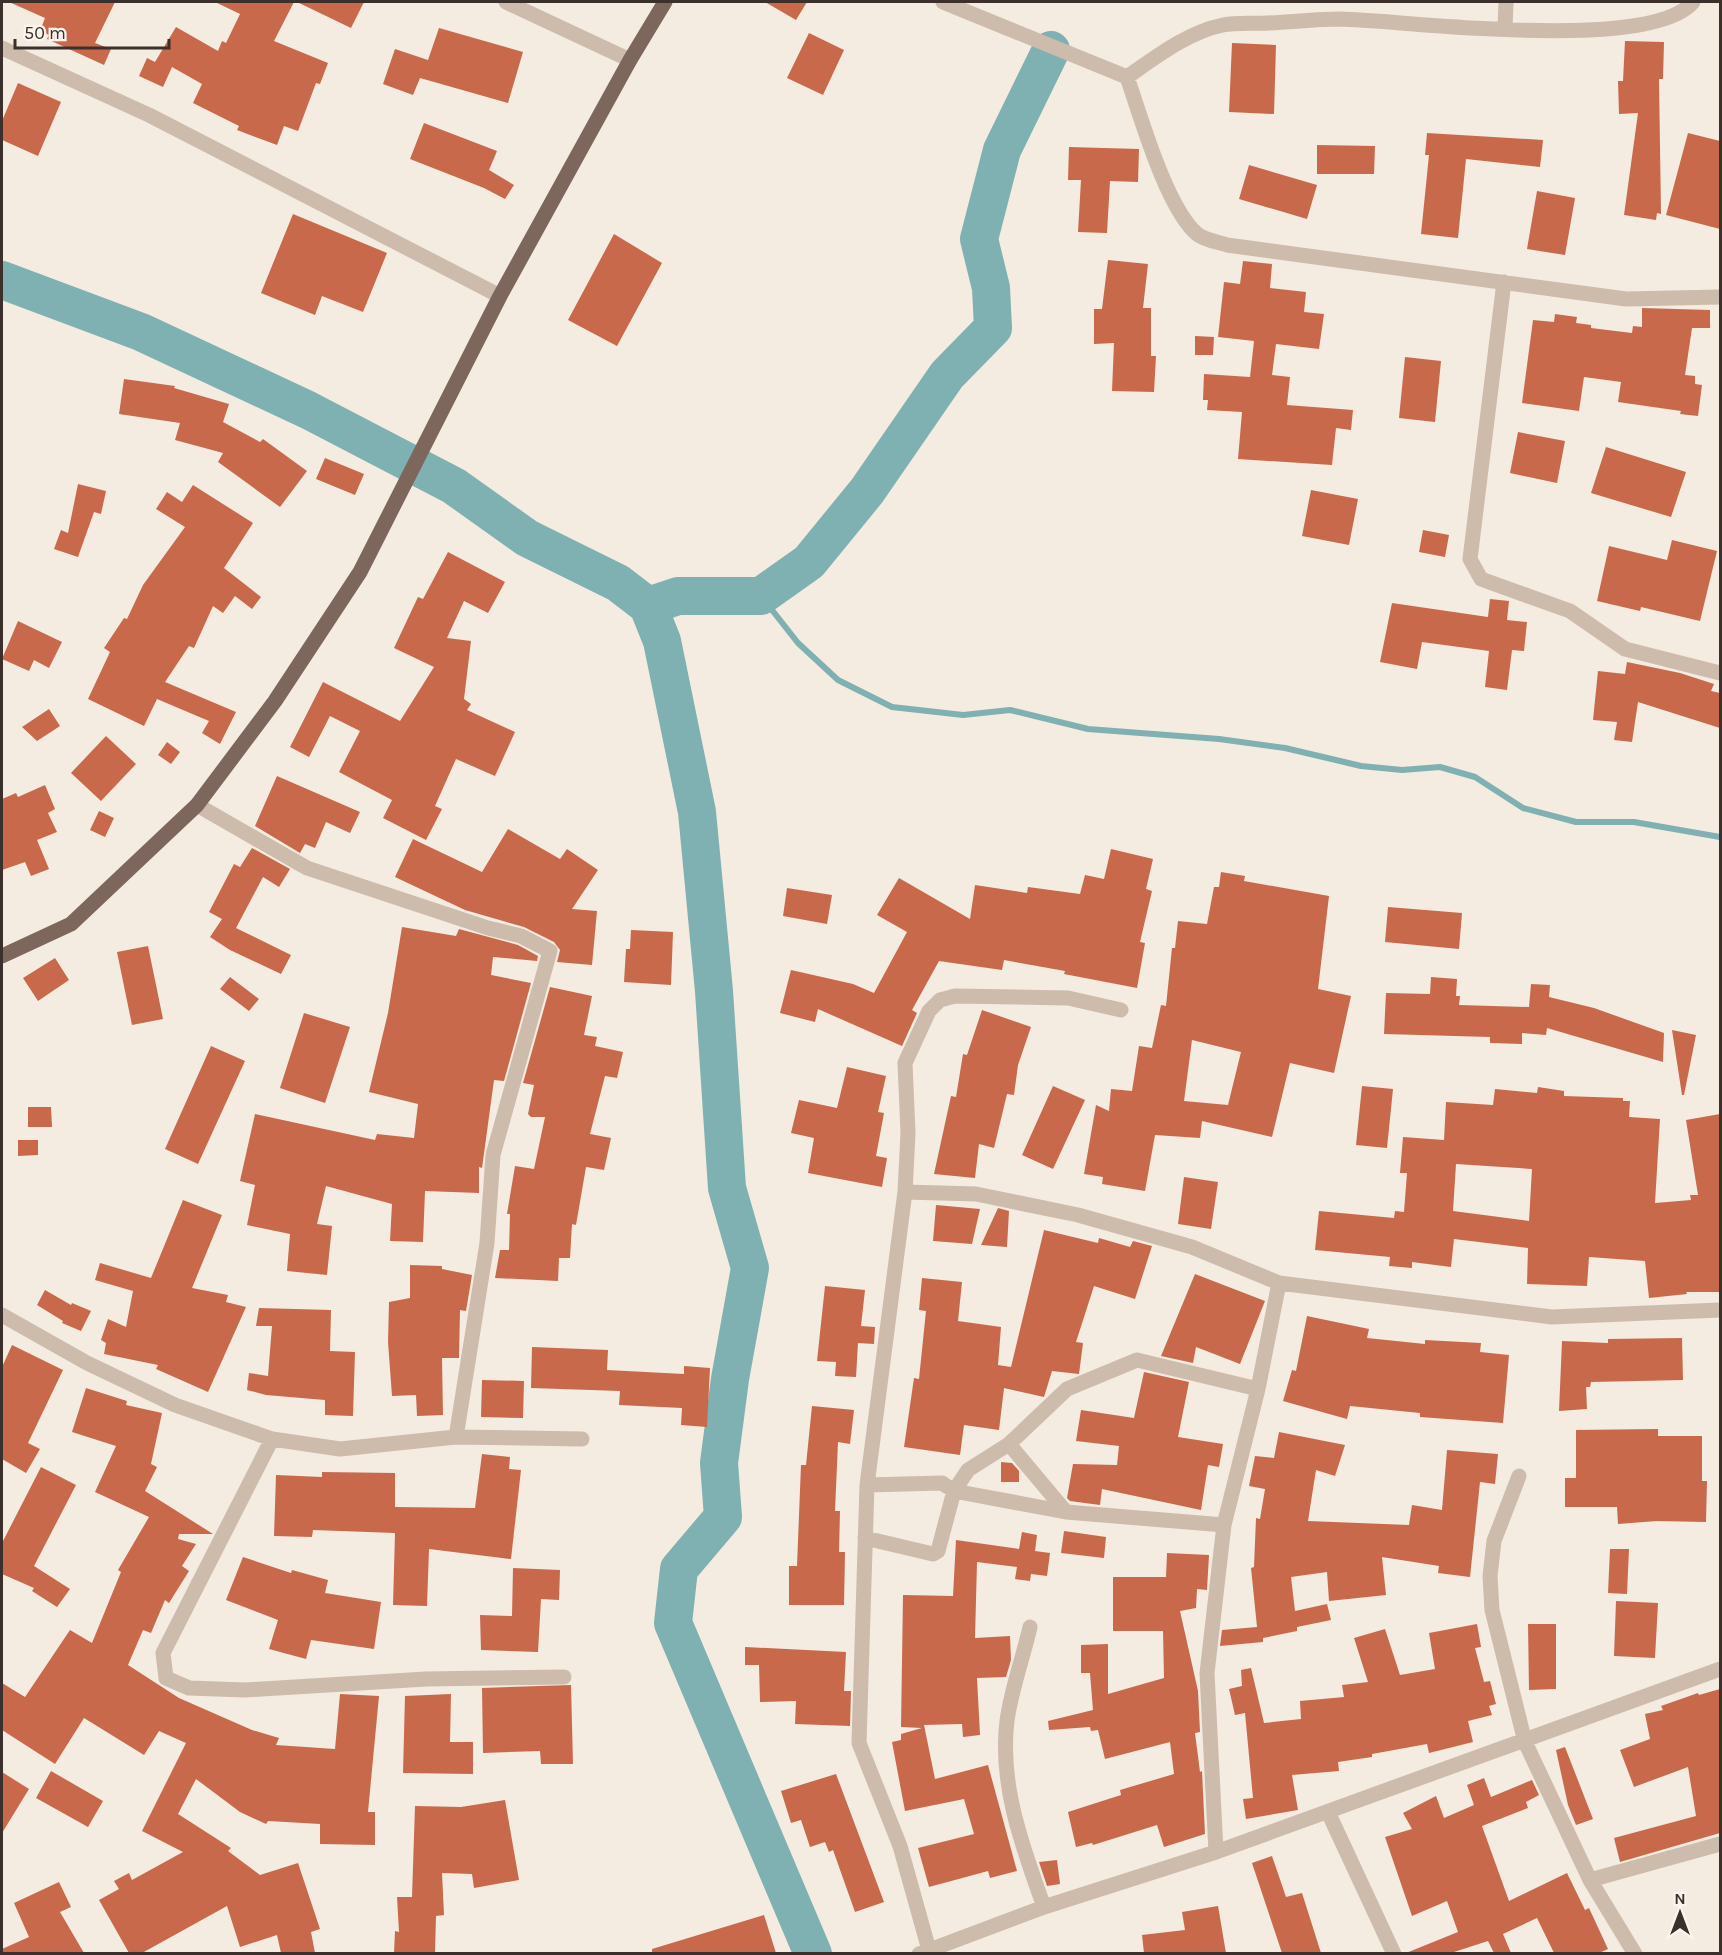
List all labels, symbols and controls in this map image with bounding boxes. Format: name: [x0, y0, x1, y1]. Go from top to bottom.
scale bar: [15, 12, 170, 50]
text: 50 m: [24, 22, 66, 44]
north arrow: [1650, 1883, 1710, 1943]
text: N: [1674, 1889, 1686, 1908]

